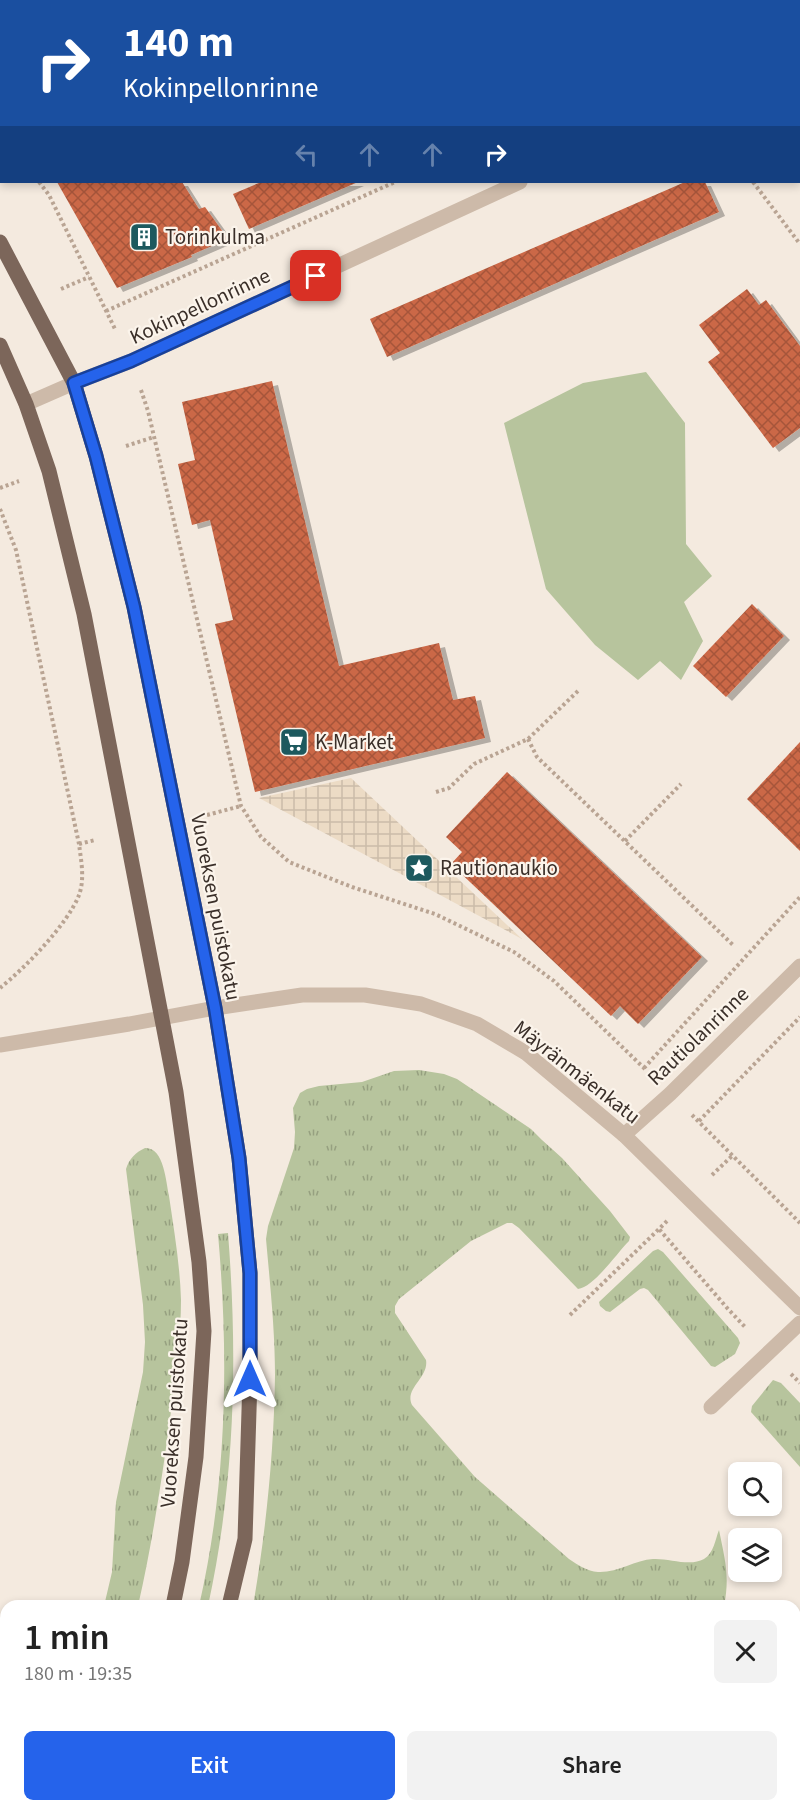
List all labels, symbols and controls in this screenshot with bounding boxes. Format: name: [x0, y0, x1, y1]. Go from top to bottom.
text: 140 m: [123, 13, 234, 73]
icon: right: [24, 24, 102, 102]
text: Kokinpellonrinne: [123, 69, 318, 108]
icon: left: [290, 138, 323, 171]
icon: ahead: [353, 138, 386, 171]
icon: ahead: [416, 138, 449, 171]
icon: right: [479, 138, 512, 171]
building icon: Torinkulma: [128, 221, 160, 253]
place label: Torinkulma: [165, 222, 265, 252]
pin: [290, 250, 341, 301]
icon: arrive: [299, 259, 332, 292]
street label: Kokinpellonrinne: [125, 260, 275, 352]
supermarket icon: K-Market: [278, 726, 310, 758]
place label: K-Market: [315, 727, 394, 757]
street label: Vuoreksen puistokatu: [183, 811, 249, 1003]
place icon: Rautionaukio: [403, 852, 435, 884]
place label: Rautionaukio: [440, 853, 558, 883]
street label: Rautiolanrinne: [641, 980, 755, 1092]
street label: Mäyränmäenkatu: [507, 1013, 647, 1131]
street label: Vuoreksen puistokatu: [152, 1317, 196, 1509]
position arrow: [218, 1347, 282, 1411]
map controls: [728, 1462, 782, 1582]
button: search: [728, 1462, 782, 1516]
button: layers: [728, 1528, 782, 1582]
text: 1 min: [24, 1612, 110, 1663]
button: close: [714, 1620, 777, 1683]
text: 180 m · 19:35: [24, 1660, 132, 1688]
button: Exit: [24, 1731, 395, 1800]
button: Share: [407, 1731, 777, 1800]

